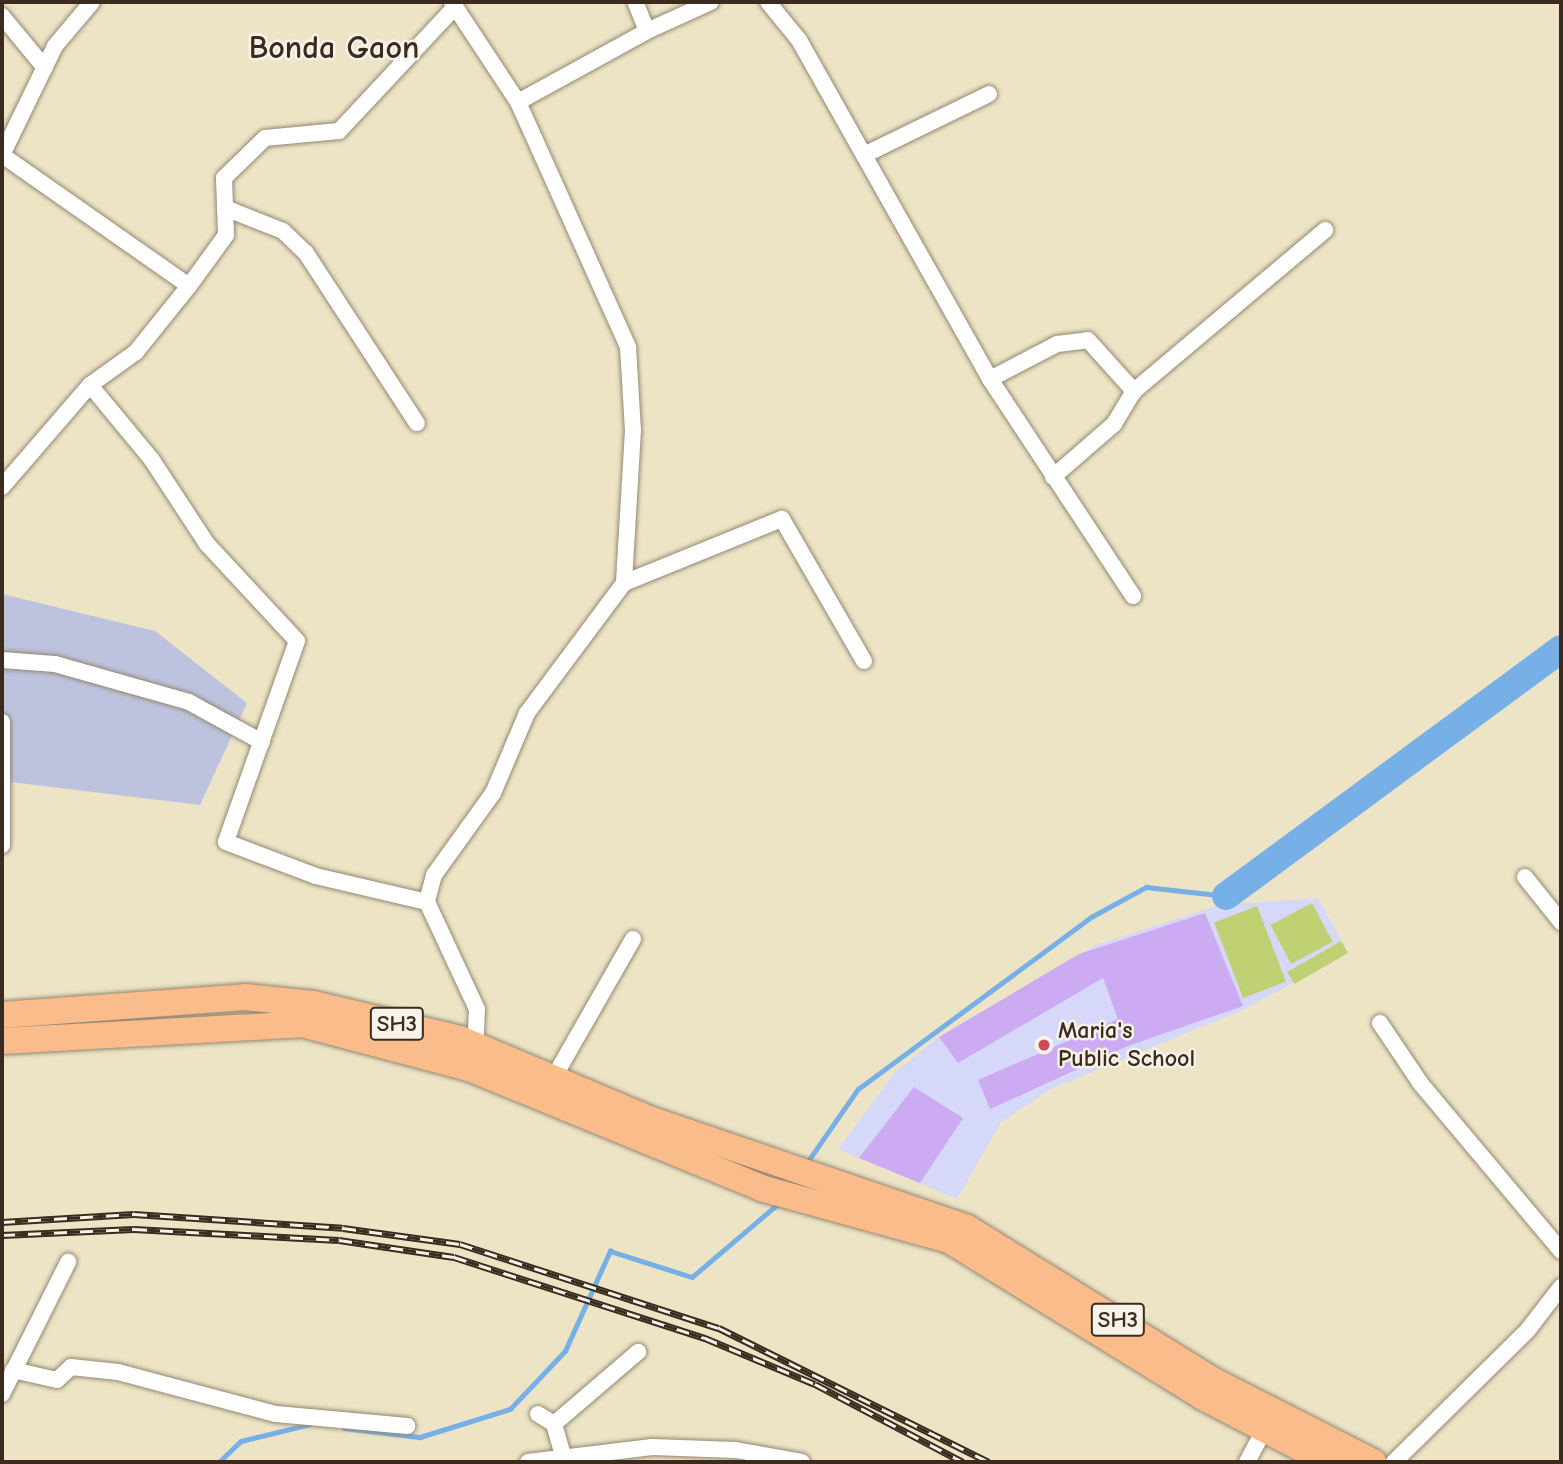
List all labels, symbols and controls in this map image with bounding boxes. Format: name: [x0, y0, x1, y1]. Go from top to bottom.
district label: Bonda Gaon: [249, 29, 419, 67]
road number: SH3: [369, 1004, 425, 1044]
place label: Maria's Public School: [1058, 1017, 1195, 1073]
marker: Maria's Public School: [1036, 1037, 1052, 1053]
road number: SH3: [1090, 1301, 1146, 1340]

